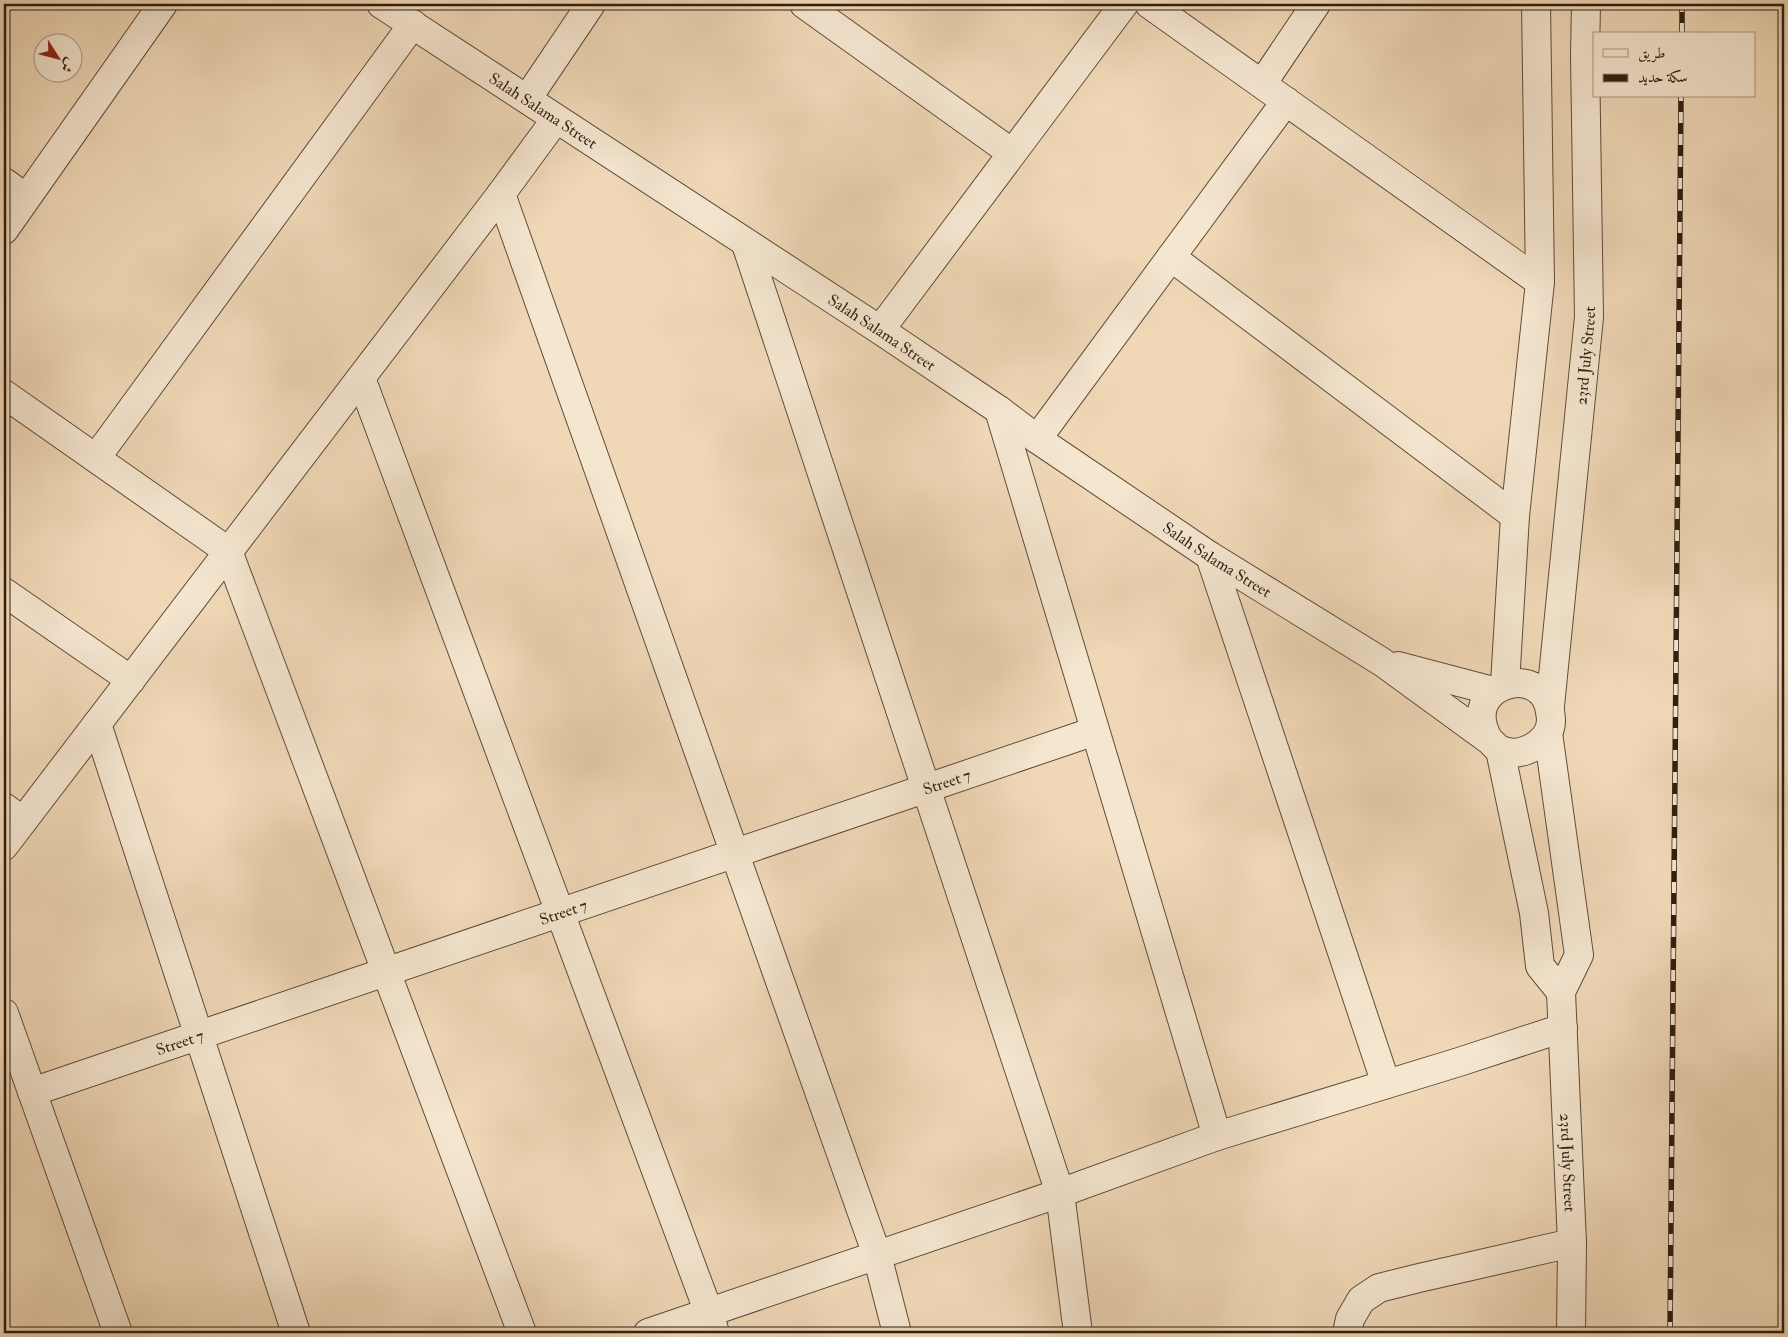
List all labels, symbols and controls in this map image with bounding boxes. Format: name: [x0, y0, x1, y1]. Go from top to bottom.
north arrow: [32, 32, 82, 82]
legend: [1593, 32, 1756, 98]
text: طريق: [1638, 44, 1665, 63]
text: ش: [57, 55, 79, 76]
street label: Salah Salama Street: [485, 68, 601, 154]
text: سكة حديد: [1638, 68, 1688, 87]
street label: Salah Salama Street: [824, 290, 939, 376]
street label: 23rd July Street: [1571, 306, 1600, 406]
street label: Salah Salama Street: [1159, 518, 1275, 602]
street label: Street 7: [920, 765, 974, 800]
street label: Street 7: [537, 895, 591, 930]
street label: Street 7: [153, 1025, 207, 1060]
street label: 23rd July Street: [1555, 1113, 1580, 1212]

